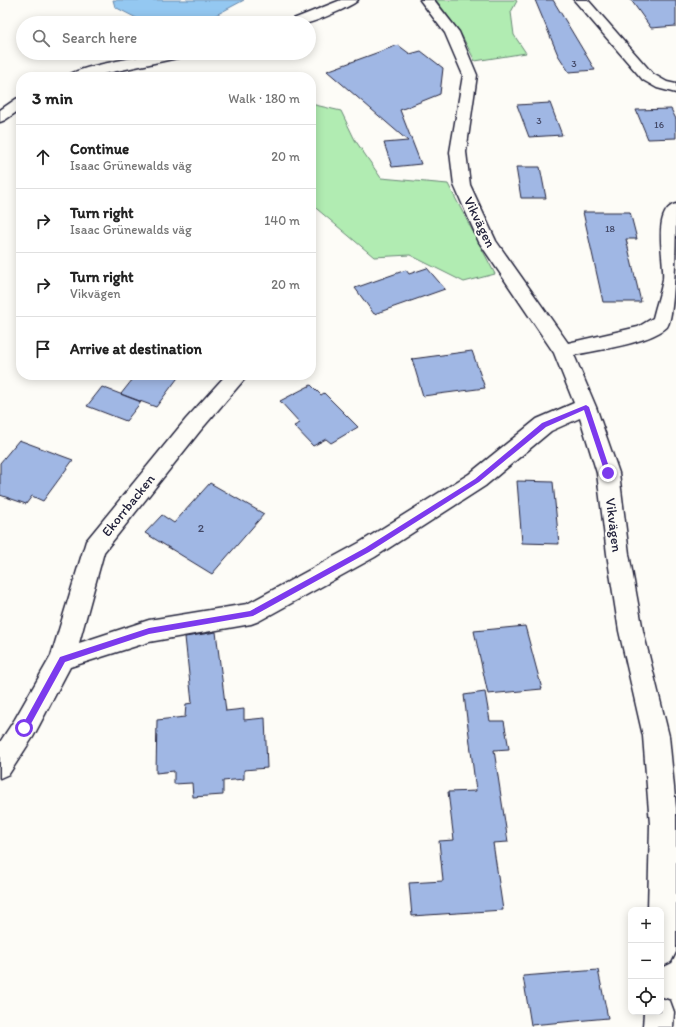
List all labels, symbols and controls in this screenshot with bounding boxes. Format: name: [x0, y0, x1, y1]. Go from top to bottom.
search box: [16, 16, 316, 60]
icon: search: [30, 27, 52, 49]
text: Search here: [62, 29, 137, 47]
house number: 3: [571, 57, 577, 70]
text: 3 min: [32, 88, 73, 108]
text: Walk · 180 m: [228, 91, 300, 106]
house number: 3: [536, 114, 542, 127]
house number: 16: [654, 118, 664, 131]
text: Continue: [70, 140, 129, 158]
icon: ahead: [32, 146, 54, 168]
text: 20 m: [271, 149, 300, 164]
text: Isaac Grünewalds väg: [70, 158, 192, 173]
street label: Vikvägen: [460, 194, 499, 251]
text: Turn right: [70, 204, 134, 222]
icon: right: [32, 210, 54, 232]
text: 140 m: [264, 213, 300, 228]
text: Isaac Grünewalds väg: [70, 222, 192, 237]
house number: 18: [605, 222, 616, 235]
text: Turn right: [70, 268, 134, 286]
icon: right: [32, 274, 54, 296]
text: 20 m: [271, 277, 300, 292]
text: Vikvägen: [70, 286, 121, 301]
icon: arrive: [32, 338, 54, 360]
text: Arrive at destination: [70, 340, 202, 358]
route end: [599, 464, 617, 482]
street label: Ekorrbacken: [98, 471, 159, 540]
street label: Vikvägen: [602, 497, 625, 553]
house number: 2: [198, 521, 205, 535]
route start: [15, 719, 33, 737]
map controls: [628, 907, 664, 1015]
button: +: [628, 907, 664, 943]
button: −: [628, 943, 664, 979]
button: locate: [628, 979, 664, 1015]

